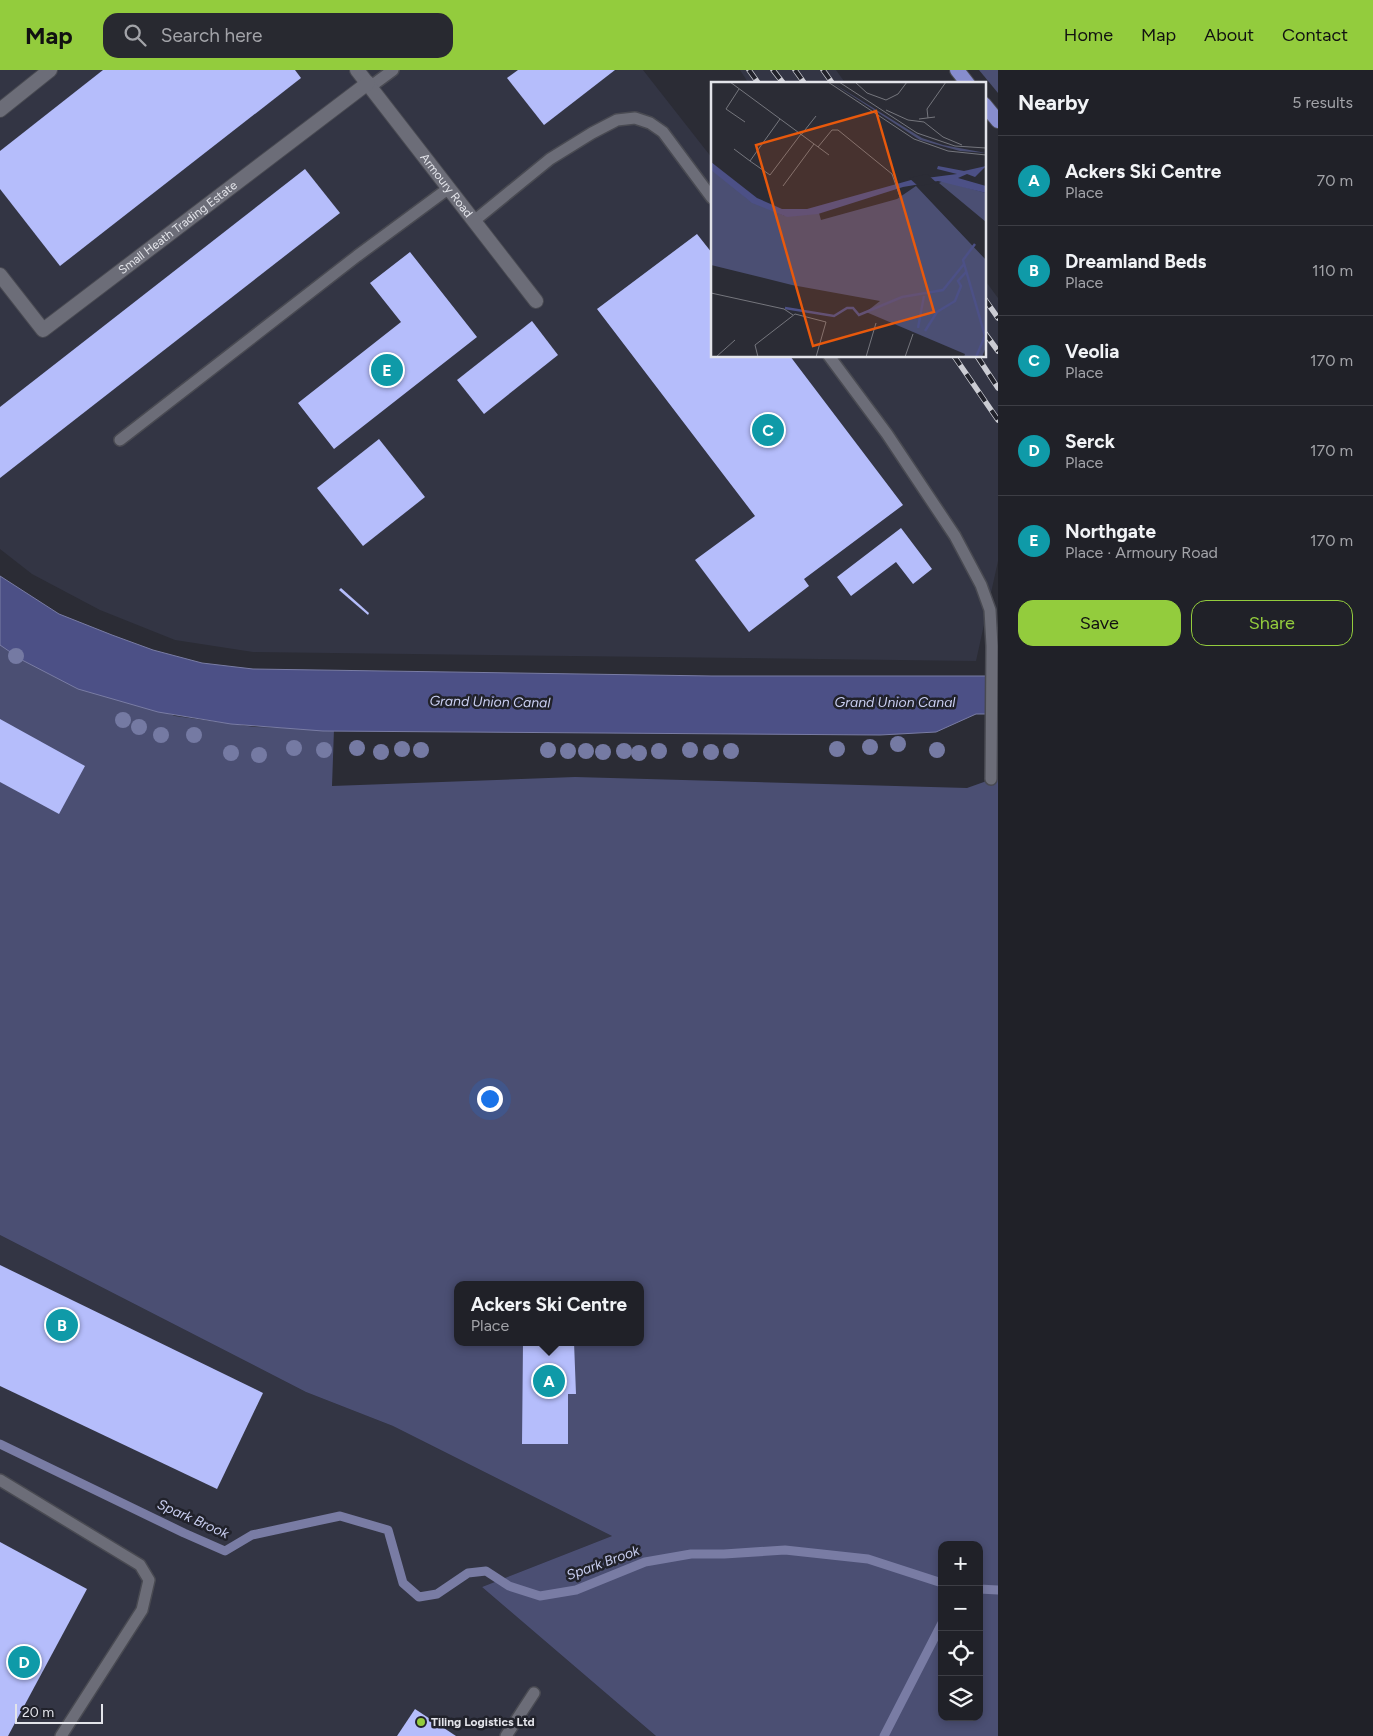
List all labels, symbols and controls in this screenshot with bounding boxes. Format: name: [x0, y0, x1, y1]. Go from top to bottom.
search box: [103, 13, 453, 58]
text: Map: [25, 21, 73, 50]
icon: search: [121, 21, 149, 49]
text: Search here: [161, 24, 262, 47]
text: Home: [1064, 24, 1113, 46]
text: Map: [1141, 24, 1176, 46]
text: About: [1204, 24, 1254, 46]
text: Contact: [1282, 24, 1348, 46]
inset map: [711, 82, 986, 358]
text: Nearby: [1018, 90, 1089, 115]
text: 5 results: [1292, 93, 1353, 112]
street label: Armoury Road: [417, 151, 476, 220]
text: Ackers Ski Centre: [1065, 160, 1221, 183]
text: A: [1028, 171, 1040, 190]
text: 70 m: [1317, 171, 1353, 190]
street label: Small Heath Trading Estate: [116, 178, 240, 277]
text: Place: [1065, 183, 1103, 202]
text: Dreamland Beds: [1065, 250, 1206, 273]
text: B: [1029, 261, 1039, 280]
text: 110 m: [1312, 261, 1353, 280]
text: Place: [1065, 273, 1103, 292]
text: Veolia: [1065, 340, 1119, 363]
pin: E: [371, 351, 403, 389]
text: C: [1028, 351, 1040, 370]
text: 170 m: [1310, 351, 1353, 370]
text: Place: [1065, 363, 1103, 382]
pin: C: [752, 411, 784, 449]
text: Serck: [1065, 430, 1115, 453]
text: D: [1028, 441, 1040, 460]
text: 170 m: [1310, 441, 1353, 460]
text: Place: [1065, 453, 1103, 472]
text: Northgate: [1065, 520, 1156, 543]
text: E: [1029, 531, 1039, 550]
text: 170 m: [1310, 531, 1353, 550]
text: Place · Armoury Road: [1065, 543, 1218, 562]
button: Save: [1018, 600, 1181, 646]
button: Share: [1191, 600, 1353, 646]
water label: Grand Union Canal: [429, 692, 551, 712]
water label: Grand Union Canal: [835, 694, 956, 711]
your location: [477, 1086, 503, 1112]
popup: [454, 1281, 644, 1346]
text: Ackers Ski Centre: [471, 1293, 627, 1316]
pin: B: [46, 1306, 78, 1344]
text: Place: [471, 1316, 509, 1335]
pin: A: [533, 1362, 565, 1400]
water label: Spark Brook: [155, 1496, 232, 1543]
map controls: [938, 1541, 983, 1721]
button: +: [938, 1541, 983, 1586]
water label: Spark Brook: [564, 1542, 643, 1584]
button: −: [938, 1586, 983, 1631]
button: locate: [938, 1631, 983, 1676]
pin: D: [8, 1643, 40, 1681]
button: layers: [938, 1676, 983, 1721]
scale bar: [15, 1701, 102, 1724]
text: 20 m: [22, 1704, 54, 1721]
place label: Tiling Logistics Ltd: [431, 1715, 535, 1729]
marker: Tiling Logistics Ltd: [415, 1716, 427, 1728]

